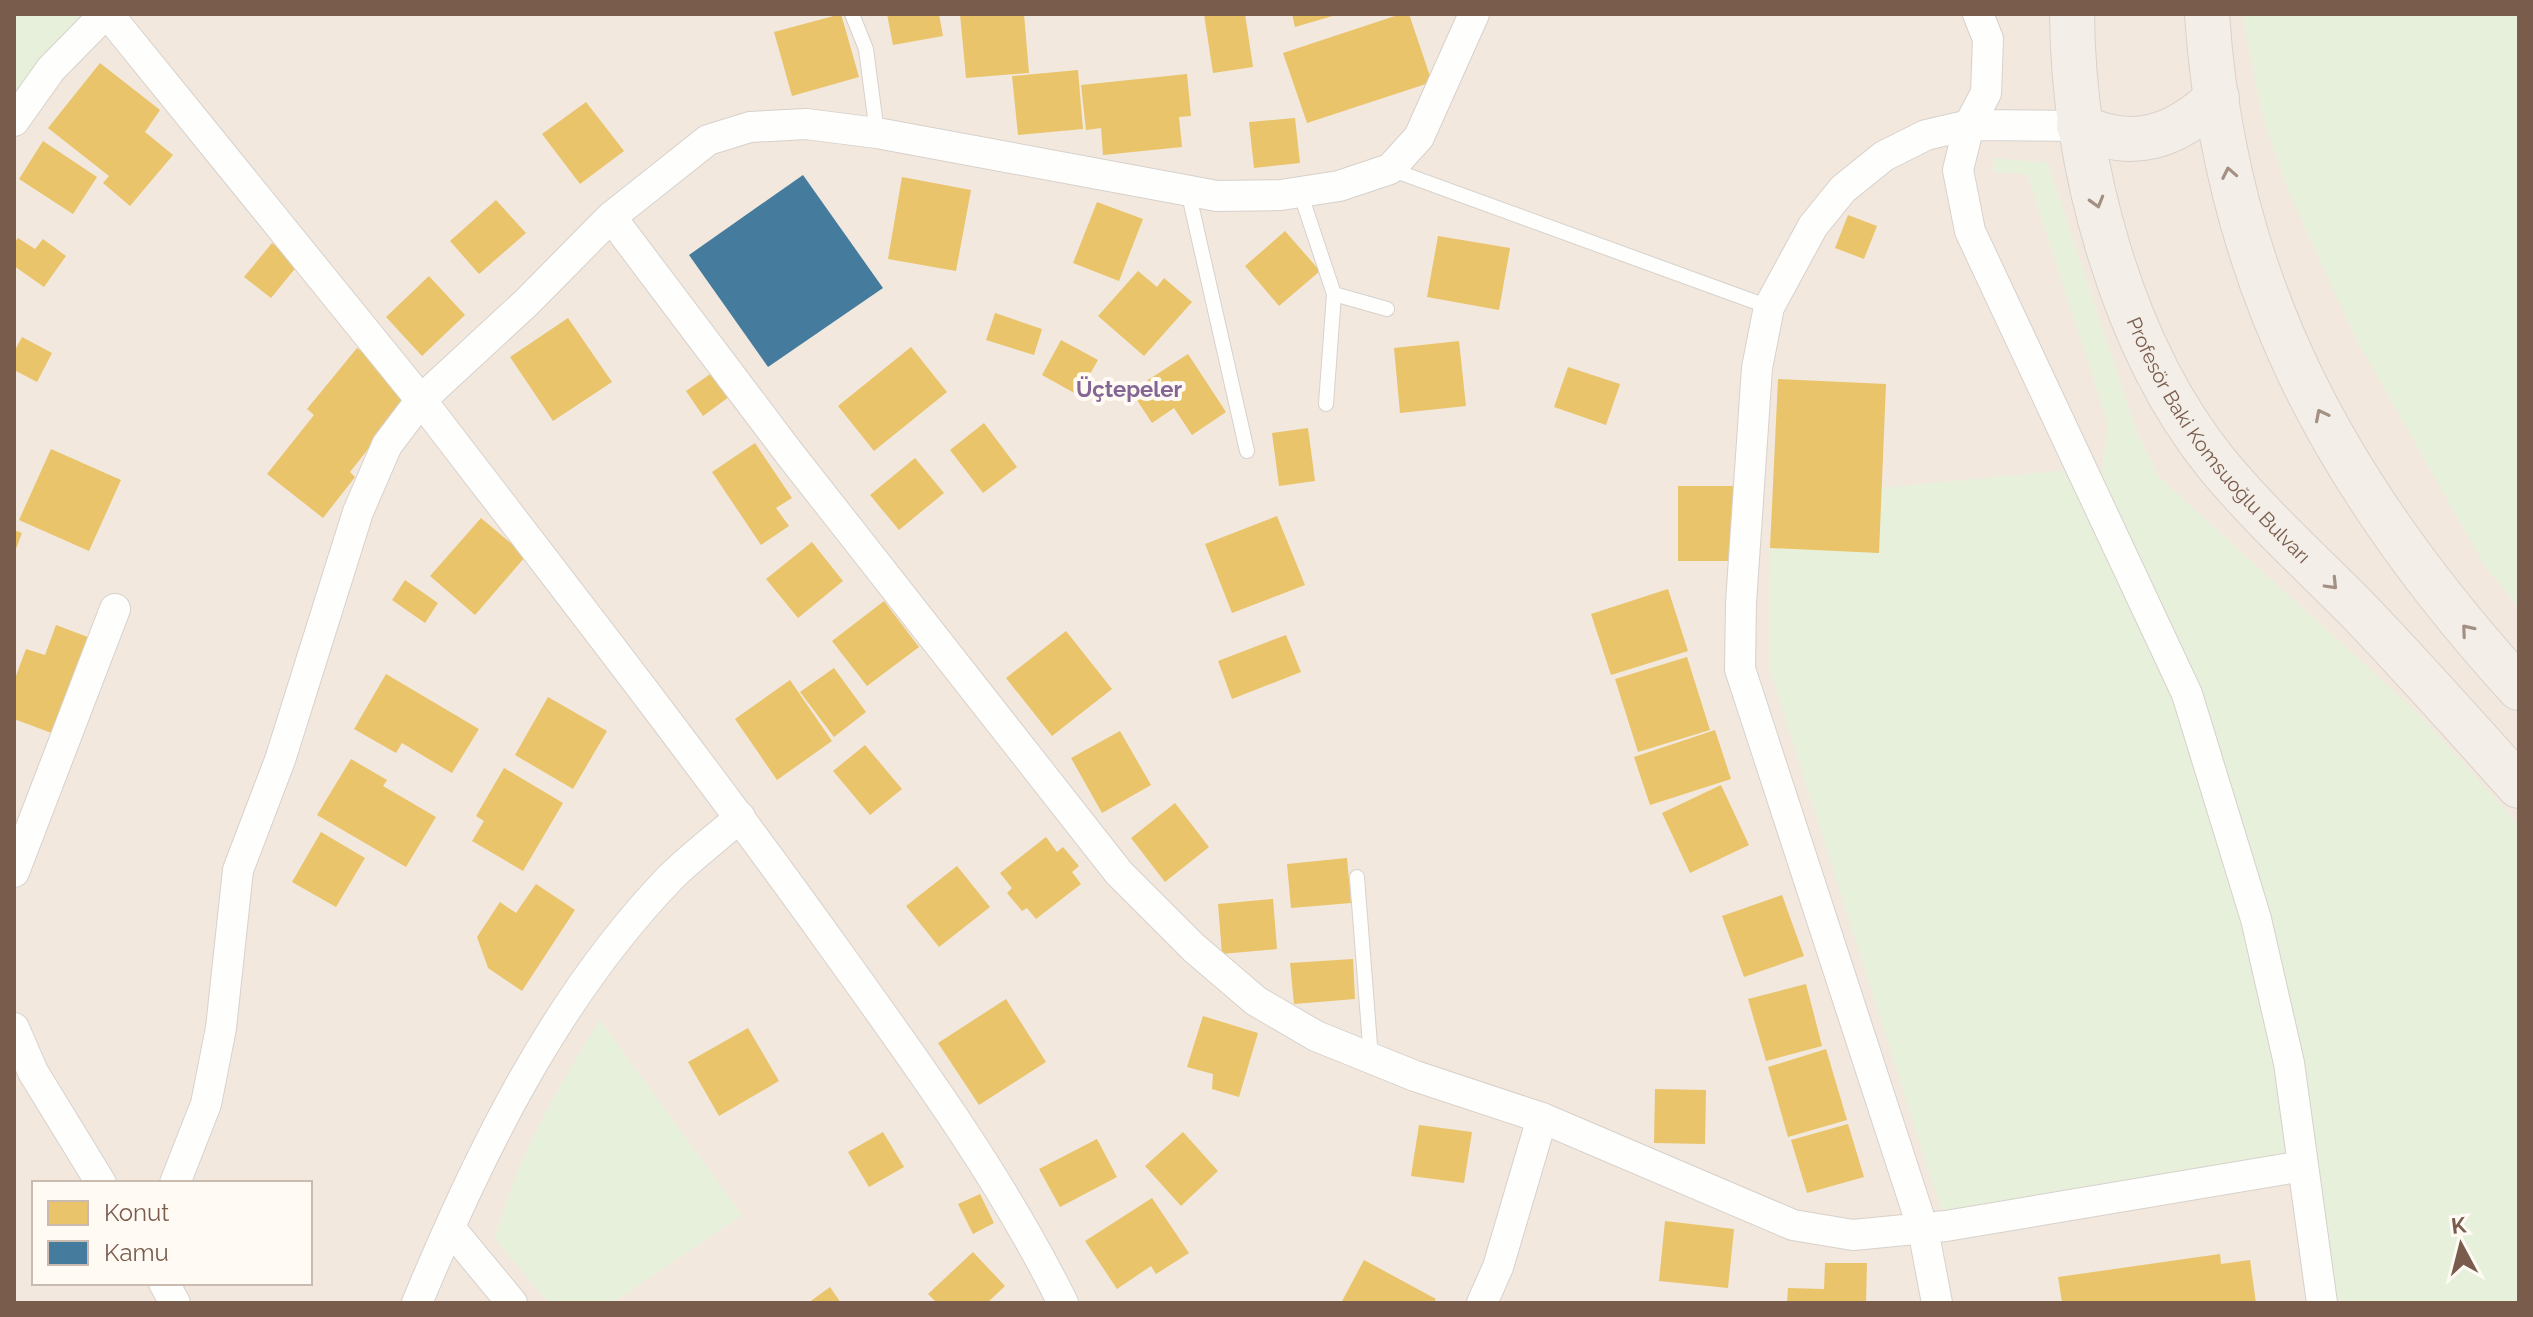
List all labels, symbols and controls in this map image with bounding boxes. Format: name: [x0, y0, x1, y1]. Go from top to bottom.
one-way arrow: [2222, 166, 2239, 180]
one-way arrow: [2087, 195, 2104, 209]
street label: Profesör Baki Komsuoğlu Bulvarı: [2122, 313, 2315, 568]
district label: Üçtepeler: [1076, 376, 1182, 402]
one-way arrow: [2315, 409, 2330, 424]
one-way arrow: [2323, 575, 2337, 589]
one-way arrow: [2462, 625, 2477, 639]
legend: [32, 1181, 312, 1285]
text: Konut: [104, 1198, 169, 1227]
north arrow: [2421, 1205, 2501, 1285]
text: K: [2450, 1211, 2468, 1239]
text: Kamu: [104, 1238, 169, 1267]

